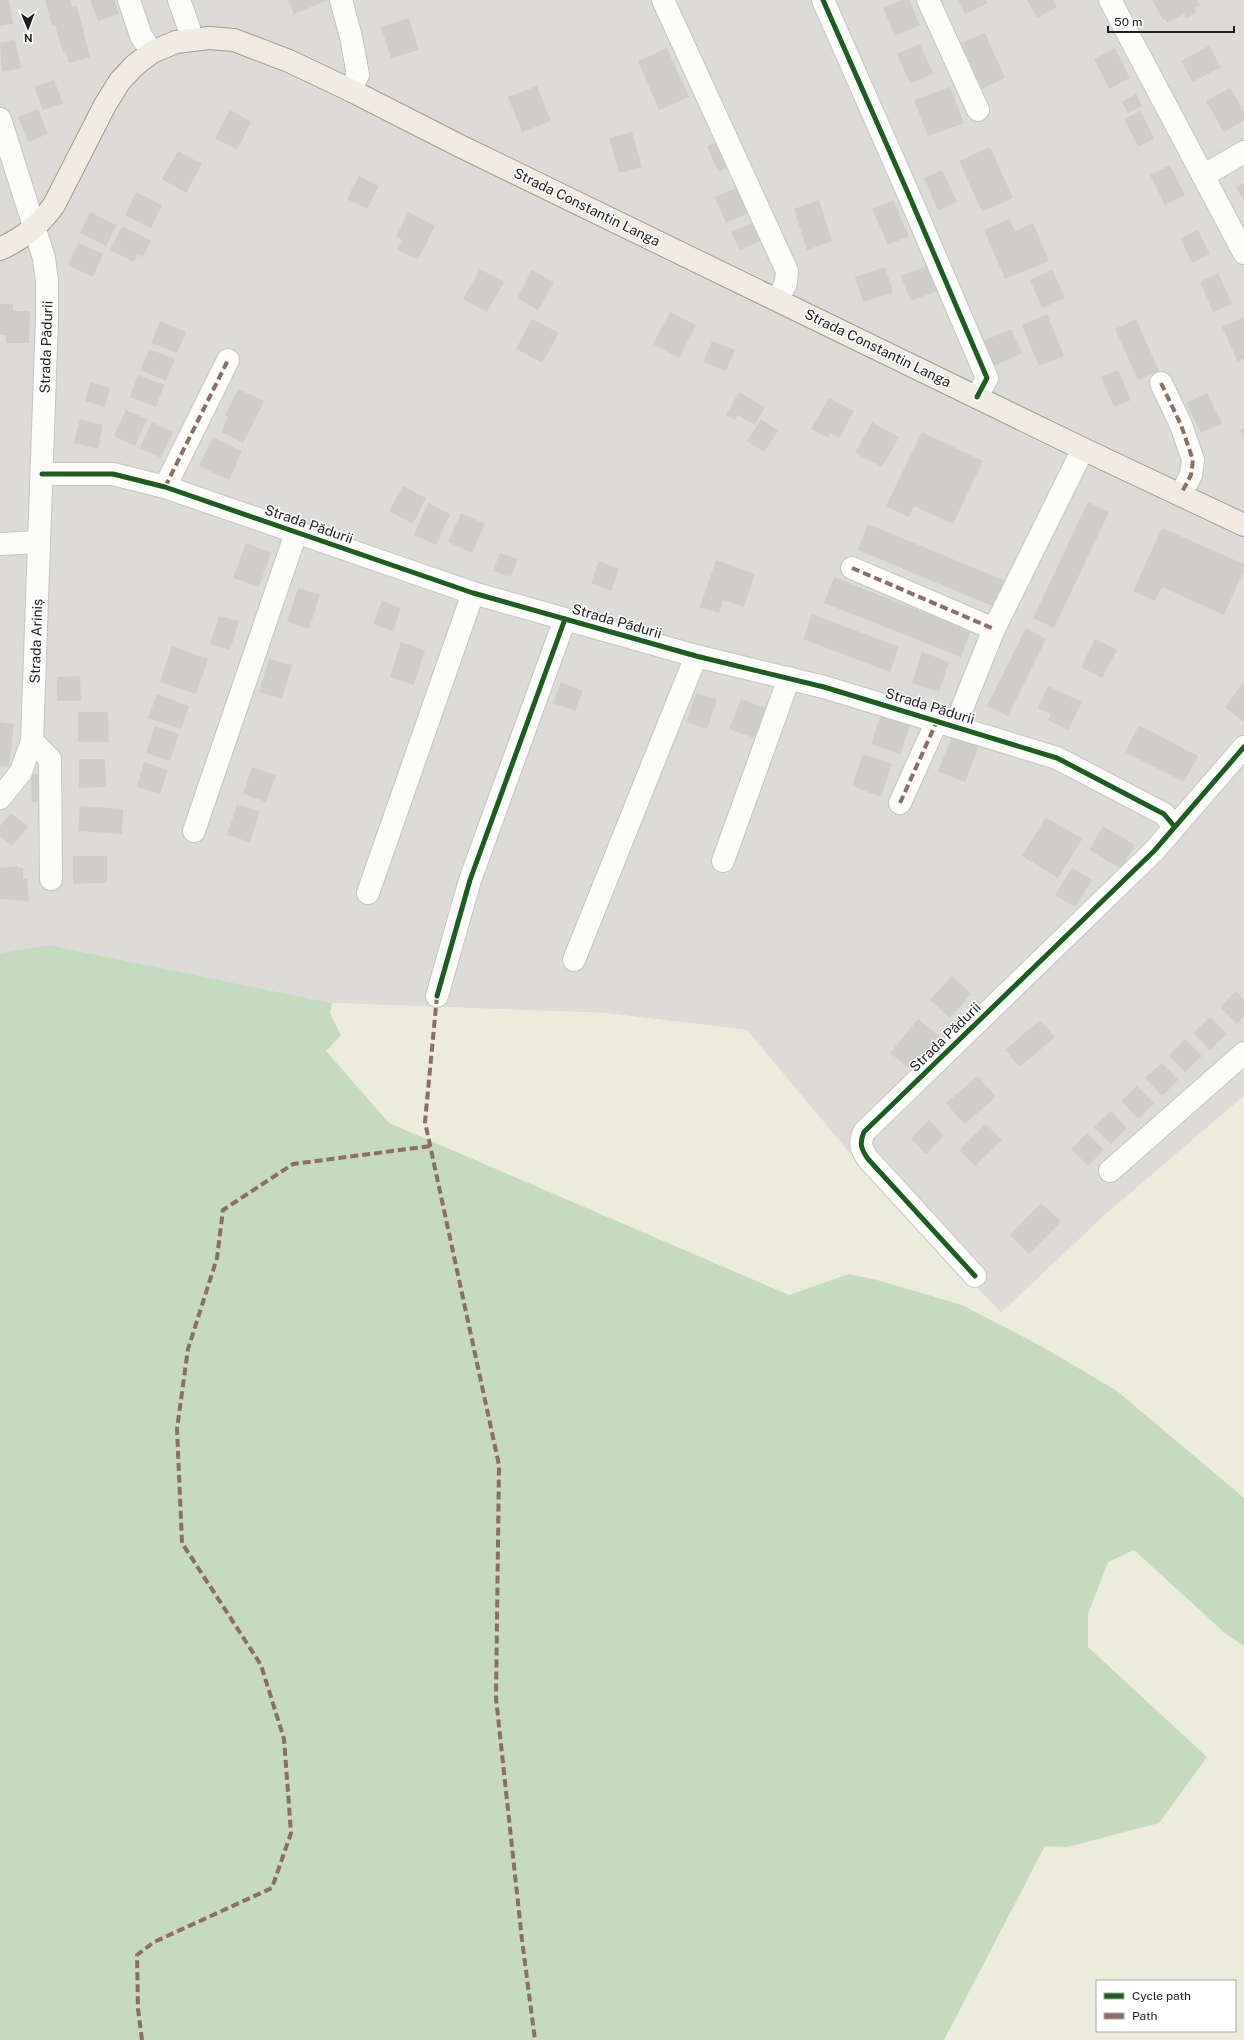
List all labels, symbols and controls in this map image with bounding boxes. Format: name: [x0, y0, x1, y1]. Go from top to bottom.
north arrow: [8, 8, 48, 48]
scale bar: [1108, 8, 1234, 34]
text: 50 m: [1114, 15, 1142, 29]
text: N: [24, 32, 33, 44]
street label: Strada Constantin Langa: [511, 165, 663, 249]
street label: Strada Pădurii: [36, 300, 56, 394]
street label: Strada Constantin Langa: [802, 306, 954, 390]
street label: Strada Pădurii: [263, 501, 355, 547]
street label: Strada Ariniș: [27, 598, 45, 684]
street label: Strada Pădurii: [570, 601, 664, 641]
street label: Strada Pădurii: [883, 685, 977, 727]
street label: Strada Pădurii: [906, 999, 984, 1075]
legend: [1096, 1980, 1236, 2032]
text: Cycle path: [1132, 1989, 1191, 2003]
text: Path: [1132, 2009, 1158, 2023]

